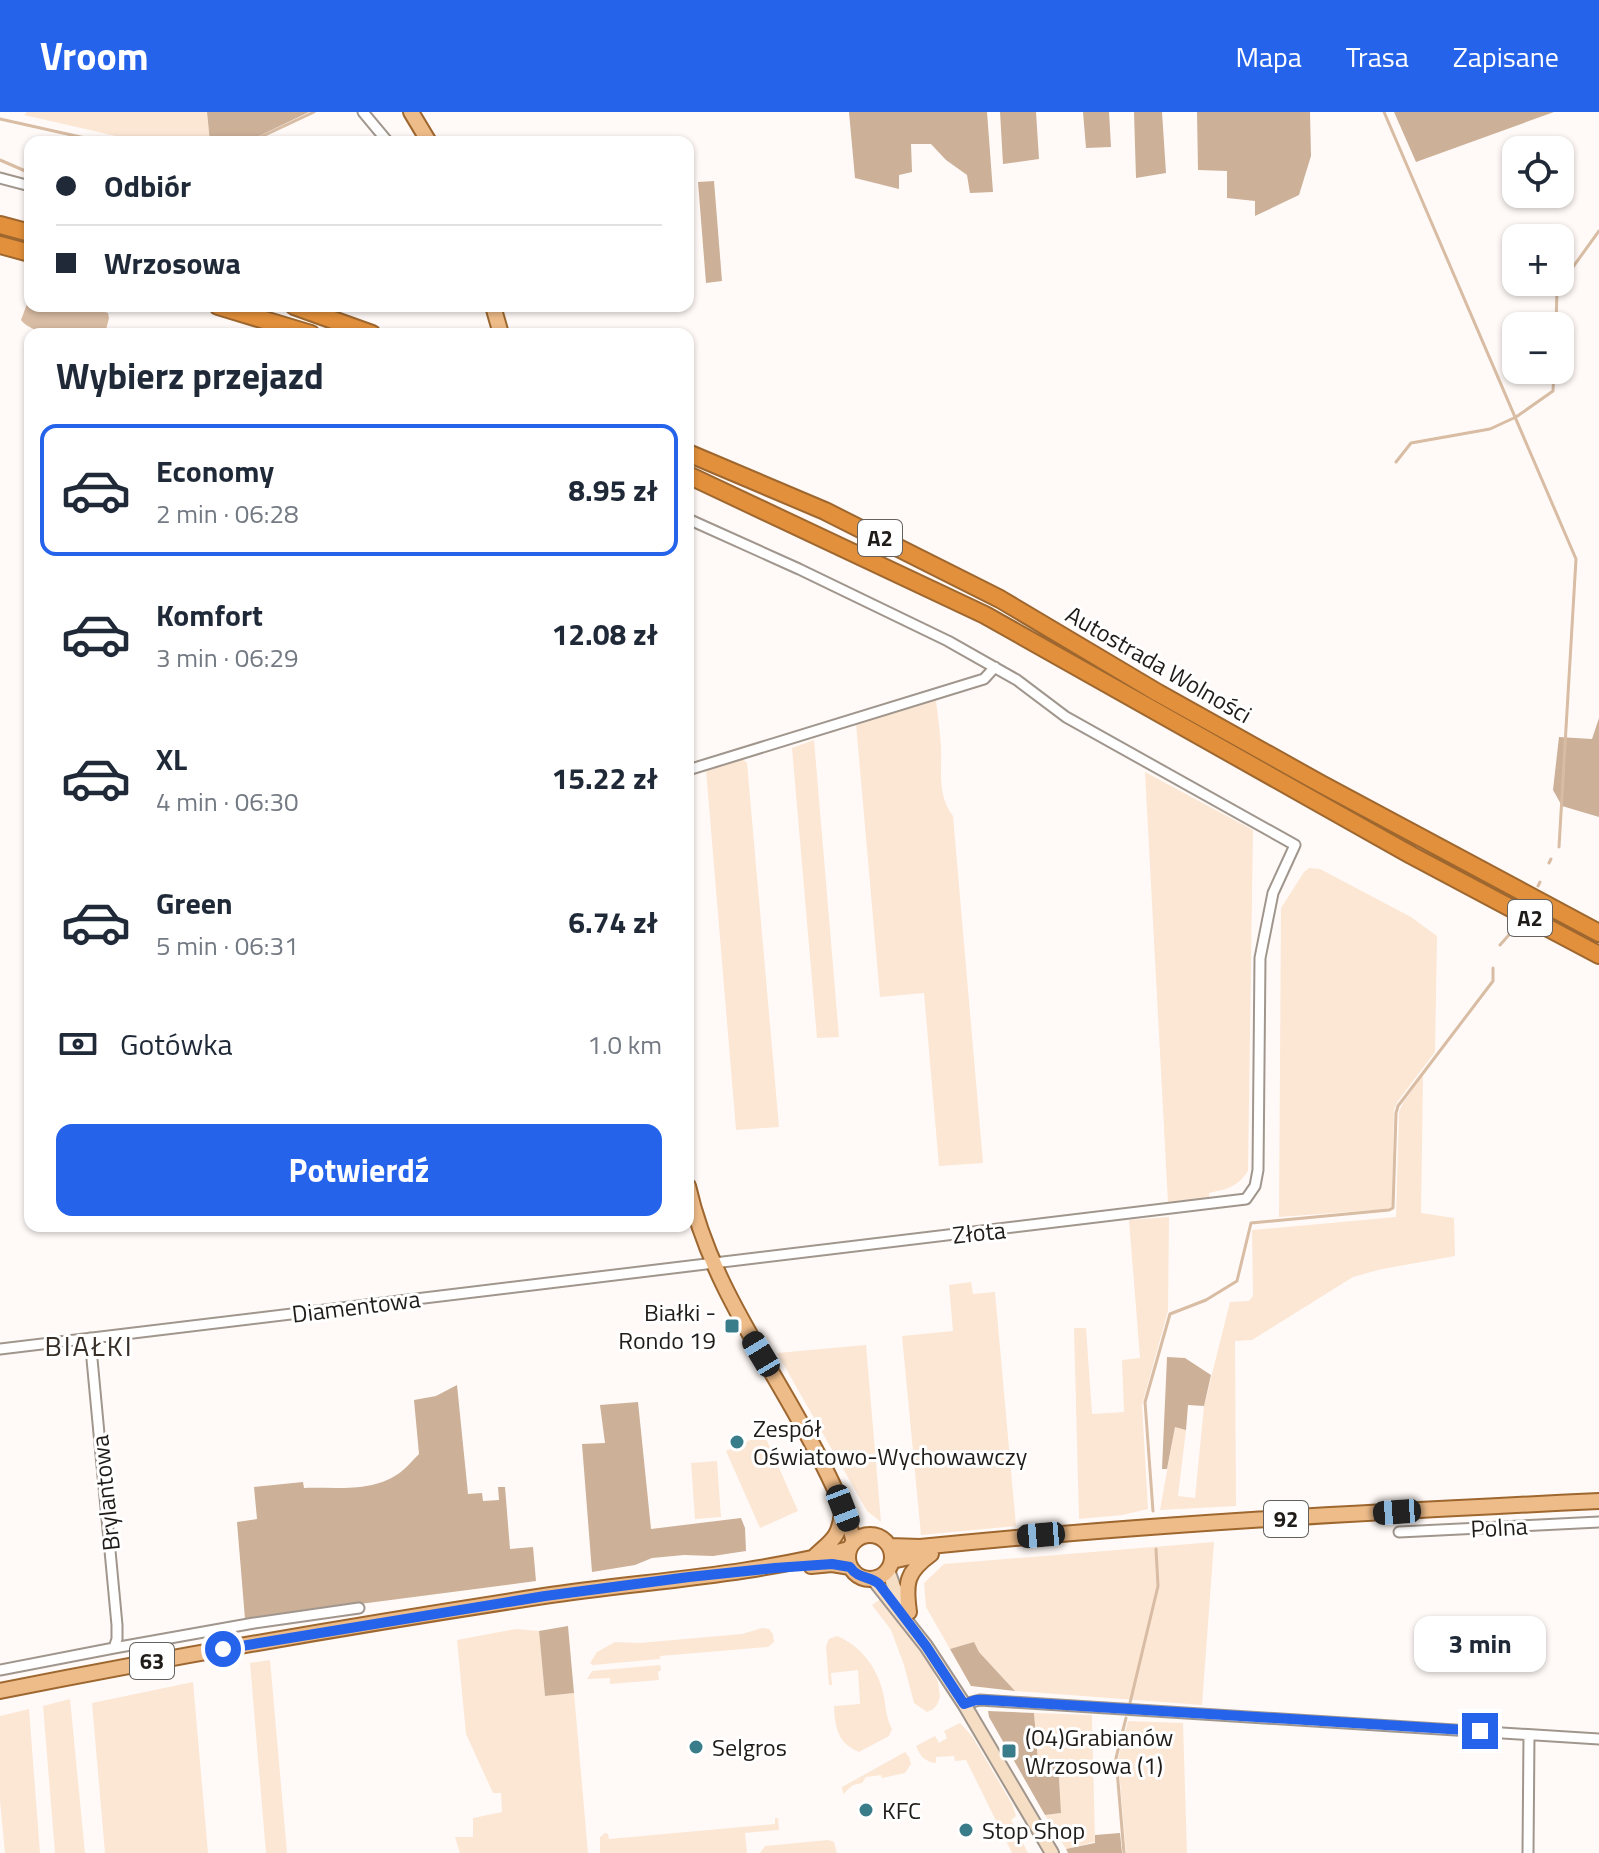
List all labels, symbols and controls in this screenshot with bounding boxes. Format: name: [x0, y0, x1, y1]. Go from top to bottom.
text: Vroom: [40, 27, 149, 85]
text: Mapa: [1235, 35, 1302, 78]
text: Trasa: [1346, 35, 1409, 78]
text: Zapisane: [1453, 35, 1559, 78]
map controls: [1502, 136, 1574, 384]
button: locate: [1502, 136, 1574, 208]
text: Odbiór: [104, 163, 191, 209]
button: +: [1502, 224, 1574, 296]
text: Wrzosowa: [104, 240, 241, 286]
button: −: [1502, 312, 1574, 384]
text: Wybierz przejazd: [56, 348, 324, 403]
text: Economy: [156, 448, 274, 494]
icon: car: [60, 454, 132, 526]
text: 8.95 zł: [568, 467, 658, 513]
text: 2 min · 06:28: [156, 494, 299, 533]
road number: A2: [858, 520, 902, 556]
text: Komfort: [156, 592, 263, 638]
street label: Autostrada Wolności: [1059, 596, 1259, 732]
icon: car: [60, 598, 132, 670]
text: 12.08 zł: [551, 611, 658, 657]
text: 3 min · 06:29: [156, 638, 299, 677]
text: XL: [156, 736, 187, 782]
icon: car: [60, 742, 132, 814]
text: 15.22 zł: [551, 755, 658, 801]
text: 4 min · 06:30: [156, 782, 299, 821]
text: Green: [156, 880, 233, 926]
icon: car: [60, 886, 132, 958]
text: 6.74 zł: [568, 899, 658, 945]
road number: A2: [1508, 900, 1552, 936]
text: 5 min · 06:31: [156, 926, 299, 965]
text: Gotówka: [120, 1021, 233, 1067]
icon: cash: [56, 1022, 100, 1066]
text: 1.0 km: [587, 1025, 662, 1064]
button: Potwierdź: [56, 1124, 662, 1216]
street label: Złota: [951, 1211, 1007, 1253]
street label: Diamentowa: [290, 1280, 422, 1332]
place label: Białki - Rondo 19: [618, 1294, 716, 1358]
marker: Białki - Rondo 19: [723, 1317, 741, 1335]
district label: BIAŁKI: [44, 1324, 134, 1367]
car: [738, 1327, 784, 1381]
place label: Zespół Oświatowo-Wychowawczy: [753, 1410, 1028, 1474]
street label: Brylantowa: [81, 1433, 129, 1553]
marker: Zespół Oświatowo-Wychowawczy: [728, 1433, 746, 1451]
car: [823, 1481, 863, 1535]
car: [1372, 1498, 1422, 1526]
road number: 92: [1264, 1501, 1308, 1537]
street label: Polna: [1469, 1508, 1529, 1546]
car: [1016, 1521, 1066, 1549]
callout: 3 min: [1414, 1615, 1546, 1671]
text: 3 min: [1448, 1624, 1512, 1663]
route start: [205, 1631, 241, 1667]
road number: 63: [130, 1643, 174, 1679]
route end: [1462, 1713, 1498, 1749]
place label: (04)Grabianów Wrzosowa (1): [1025, 1719, 1173, 1783]
place label: Selgros: [712, 1729, 787, 1765]
marker: Selgros: [687, 1738, 705, 1756]
marker: (04)Grabianów Wrzosowa (1): [1000, 1742, 1018, 1760]
place label: KFC: [882, 1792, 921, 1828]
marker: KFC: [857, 1801, 875, 1819]
place label: Stop Shop: [982, 1812, 1085, 1848]
marker: Stop Shop: [957, 1821, 975, 1839]

